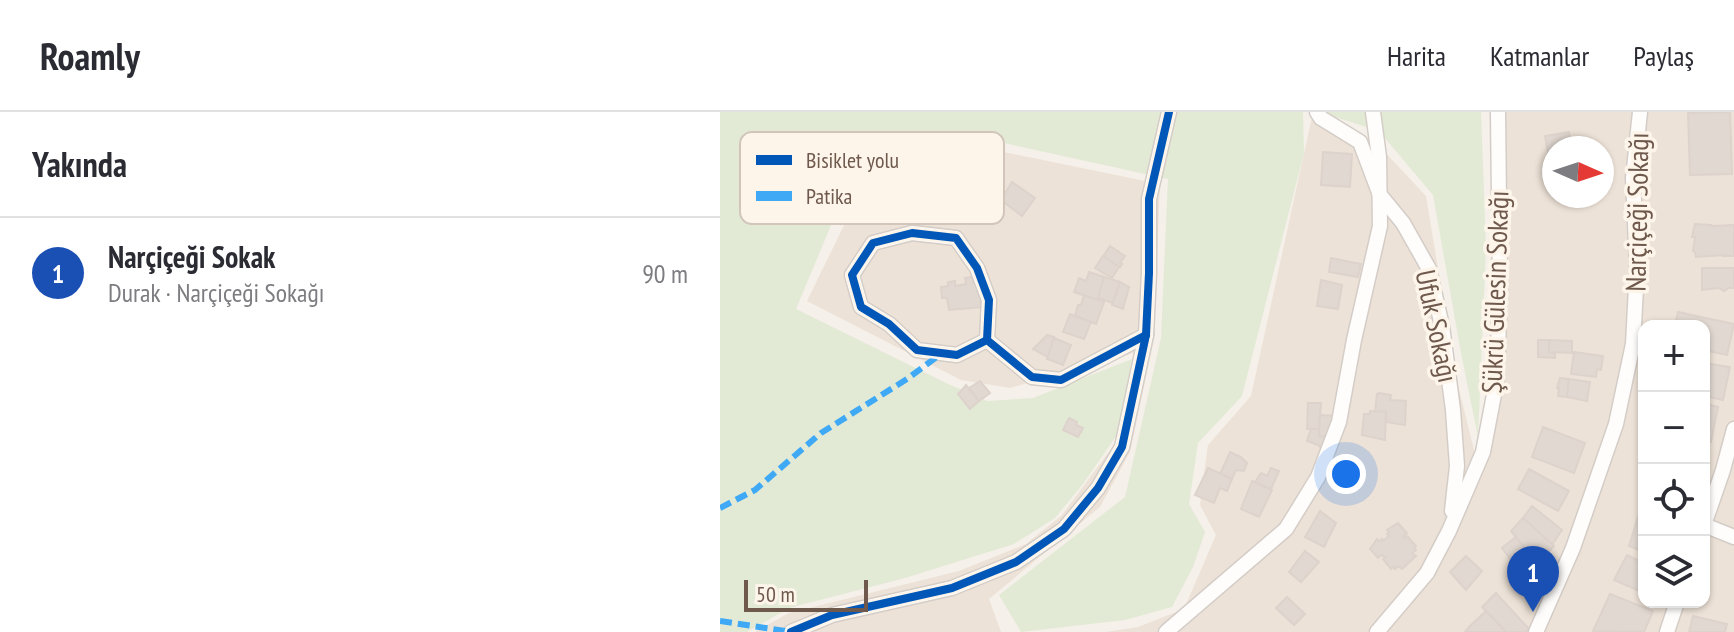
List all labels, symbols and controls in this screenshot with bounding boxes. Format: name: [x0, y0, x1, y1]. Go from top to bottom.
text: Roamly: [40, 31, 140, 80]
text: Harita: [1387, 37, 1446, 74]
text: Katmanlar: [1490, 37, 1589, 74]
text: Paylaş: [1633, 37, 1694, 74]
legend: [740, 132, 1004, 224]
street label: Narçiçeği Sokağı: [1617, 132, 1656, 292]
north arrow: [1542, 136, 1614, 208]
text: Yakında: [32, 142, 127, 186]
text: Bisiklet yolu: [806, 146, 899, 174]
text: Patika: [806, 182, 852, 210]
street label: Şükrü Gülesin Sokağı: [1472, 190, 1517, 394]
text: Narçiçeği Sokak: [108, 237, 275, 276]
text: 1: [52, 257, 64, 290]
text: 90 m: [642, 257, 688, 290]
street label: Ufuk Sokağı: [1408, 266, 1467, 386]
text: Durak · Narçiçeği Sokağı: [108, 276, 324, 309]
map controls: [1638, 320, 1710, 608]
button: +: [1638, 320, 1710, 392]
button: −: [1638, 392, 1710, 464]
your location: [1326, 454, 1366, 494]
button: locate: [1638, 464, 1710, 536]
button: layers: [1638, 536, 1710, 608]
pin: 1: [1507, 546, 1559, 612]
scale bar: [744, 576, 868, 612]
text: 50 m: [756, 580, 795, 608]

